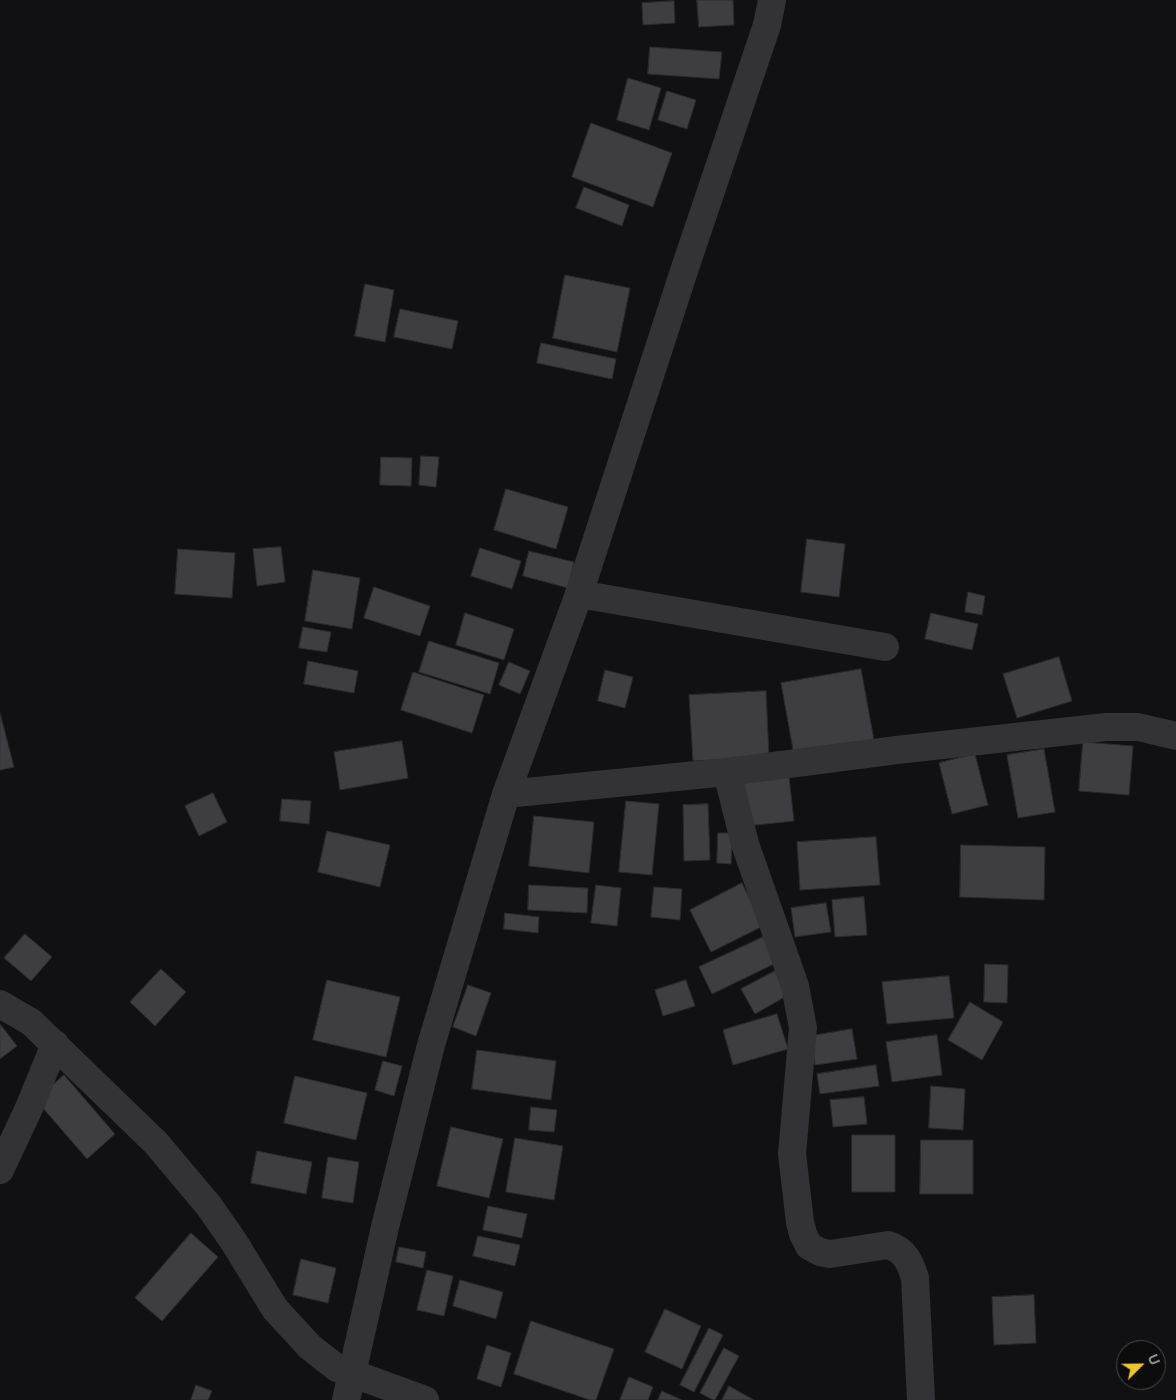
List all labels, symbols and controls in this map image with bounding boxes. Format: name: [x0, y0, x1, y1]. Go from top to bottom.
north arrow: [1116, 1340, 1166, 1390]
text: U: [1144, 1351, 1165, 1368]

